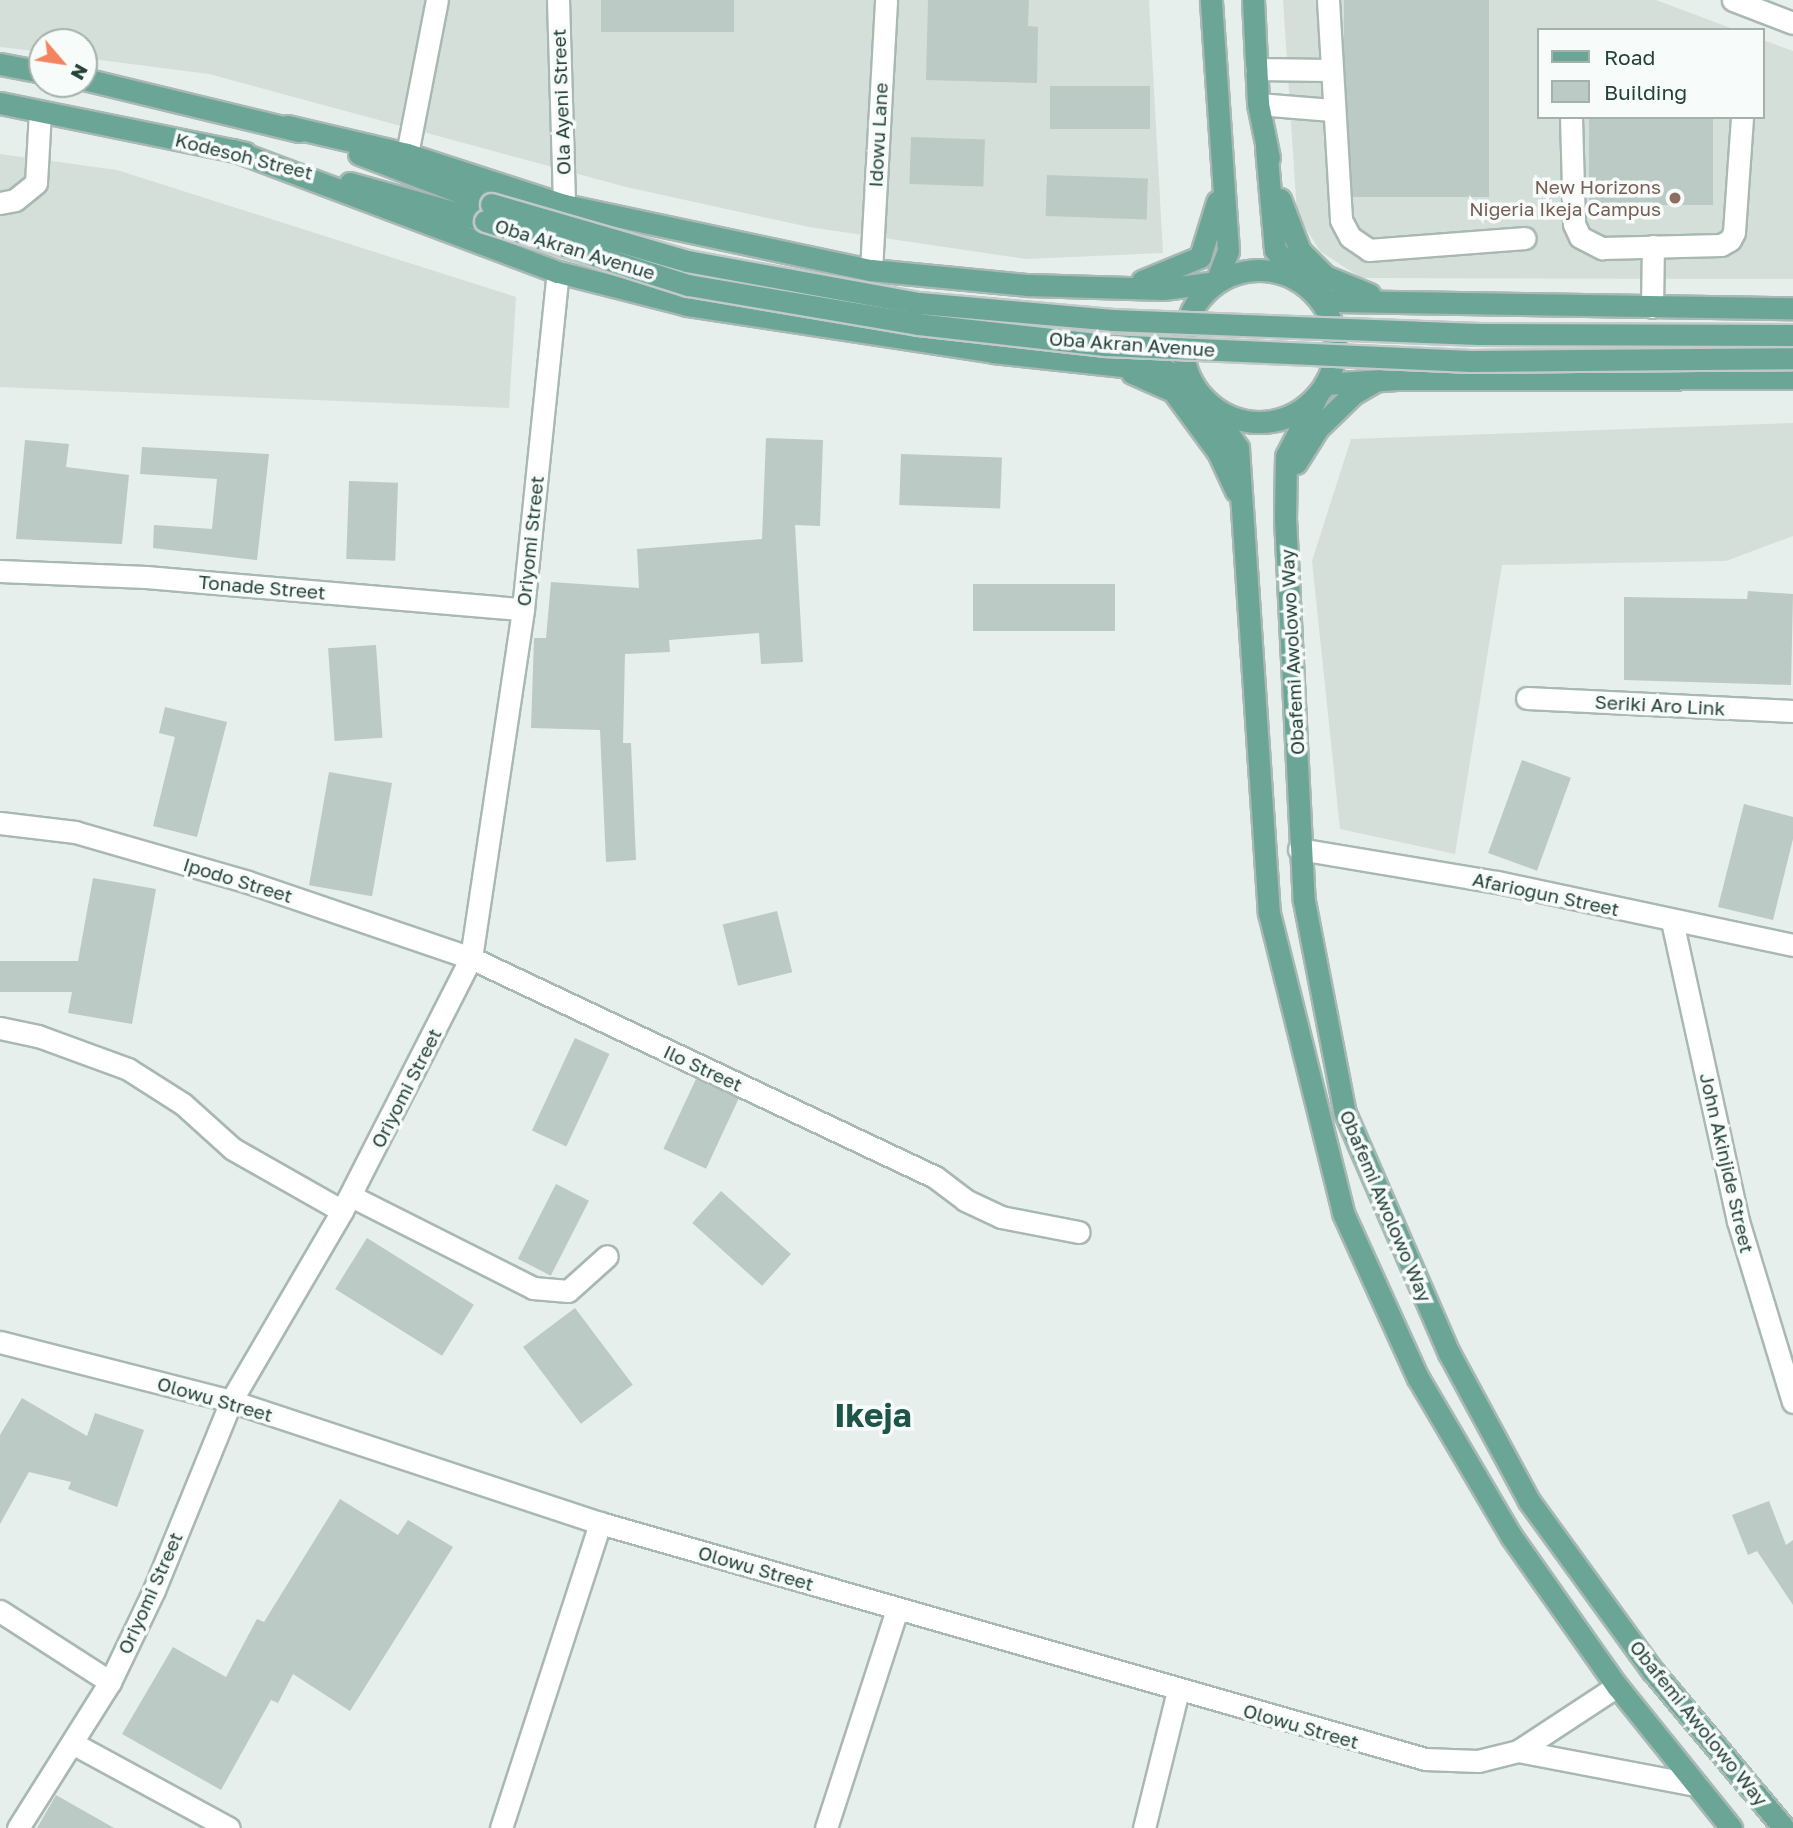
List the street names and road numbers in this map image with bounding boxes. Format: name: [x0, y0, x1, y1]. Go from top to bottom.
street label: Ola Ayeni Street: [547, 29, 575, 175]
street label: Idowu Lane: [864, 82, 892, 188]
street label: Kodesoh Street: [173, 128, 315, 184]
street label: Oba Akran Avenue: [492, 214, 658, 284]
street label: Oba Akran Avenue: [1048, 327, 1216, 361]
street label: Oriyomi Street: [512, 475, 548, 607]
street label: Obafemi Awolowo Way: [1275, 548, 1309, 756]
street label: Tonade Street: [197, 570, 327, 604]
street label: Seriki Aro Link: [1594, 690, 1726, 720]
street label: Ipodo Street: [181, 853, 295, 907]
street label: Afariogun Street: [1471, 867, 1621, 921]
street label: Oriyomi Street: [366, 1024, 446, 1152]
street label: Ilo Street: [660, 1040, 746, 1096]
street label: John Akinjide Street: [1695, 1071, 1759, 1255]
street label: Obafemi Awolowo Way: [1335, 1107, 1437, 1305]
street label: Olowu Street: [155, 1372, 275, 1426]
street label: Oriyomi Street: [113, 1528, 187, 1658]
street label: Olowu Street: [696, 1541, 816, 1595]
street label: Obafemi Awolowo Way: [1625, 1636, 1773, 1810]
street label: Olowu Street: [1241, 1699, 1361, 1753]

